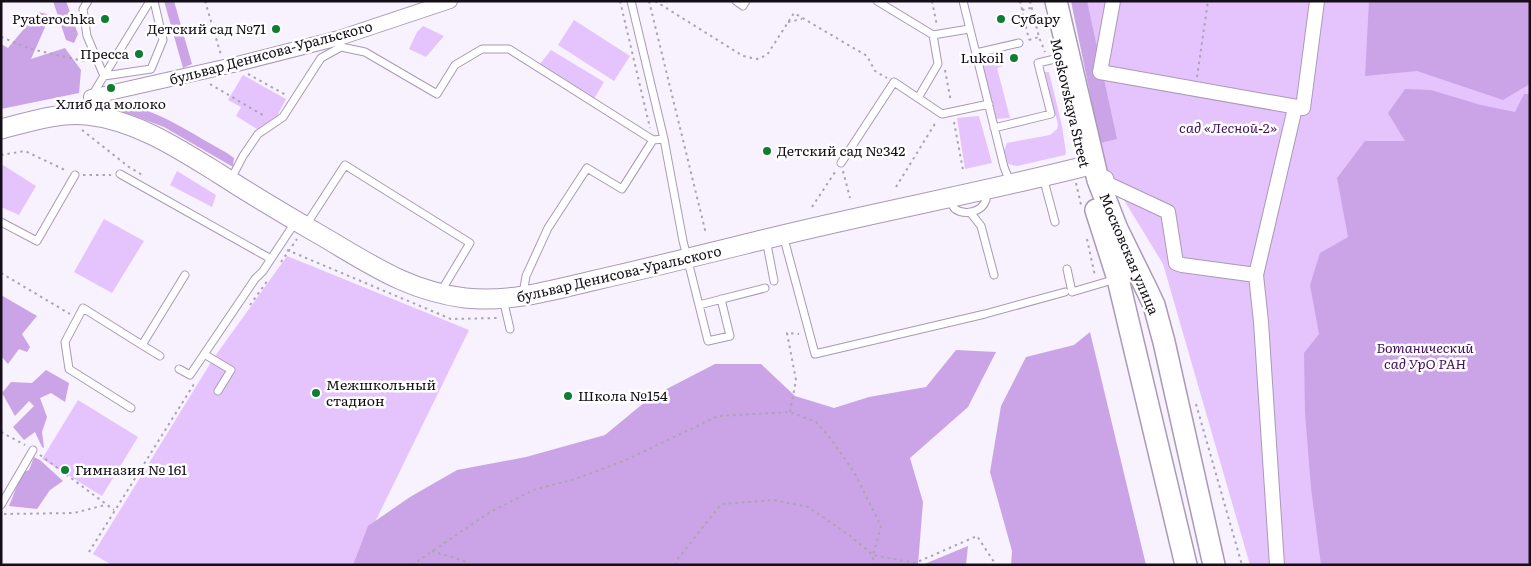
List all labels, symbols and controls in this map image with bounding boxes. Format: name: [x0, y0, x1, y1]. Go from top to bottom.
place label: Pyaterochka: [12, 8, 95, 28]
place label: Субару: [1011, 8, 1061, 28]
marker: Pyaterochka: [99, 13, 111, 25]
marker: Субару: [995, 13, 1007, 25]
street label: бульвар Денисова-Уральского: [167, 15, 375, 89]
place label: Детский сад №71: [147, 18, 266, 38]
marker: Детский сад №71: [270, 23, 282, 35]
street label: Moskovskaya Street: [1046, 36, 1096, 170]
place label: Пресса: [80, 43, 129, 63]
place label: Lukoil: [961, 47, 1004, 67]
marker: Пресса: [133, 48, 145, 60]
marker: Lukoil: [1008, 52, 1020, 64]
marker: Хлиб да молоко: [105, 82, 117, 94]
place label: Хлиб да молоко: [56, 93, 166, 113]
park label: сад «Лесной-2»: [1179, 117, 1277, 137]
place label: Детский сад №342: [777, 140, 905, 160]
marker: Детский сад №342: [761, 145, 773, 157]
street label: Московская улица: [1095, 190, 1165, 318]
street label: бульвар Денисова-Уральского: [514, 240, 723, 306]
park label: Ботанический сад УрО РАН: [1376, 337, 1474, 373]
place label: Межшкольный стадион: [326, 374, 436, 410]
place label: Школа №154: [578, 385, 668, 405]
marker: Межшкольный стадион: [310, 387, 322, 399]
marker: Школа №154: [562, 390, 574, 402]
place label: Гимназия № 161: [75, 459, 187, 479]
marker: Гимназия № 161: [59, 464, 71, 476]

